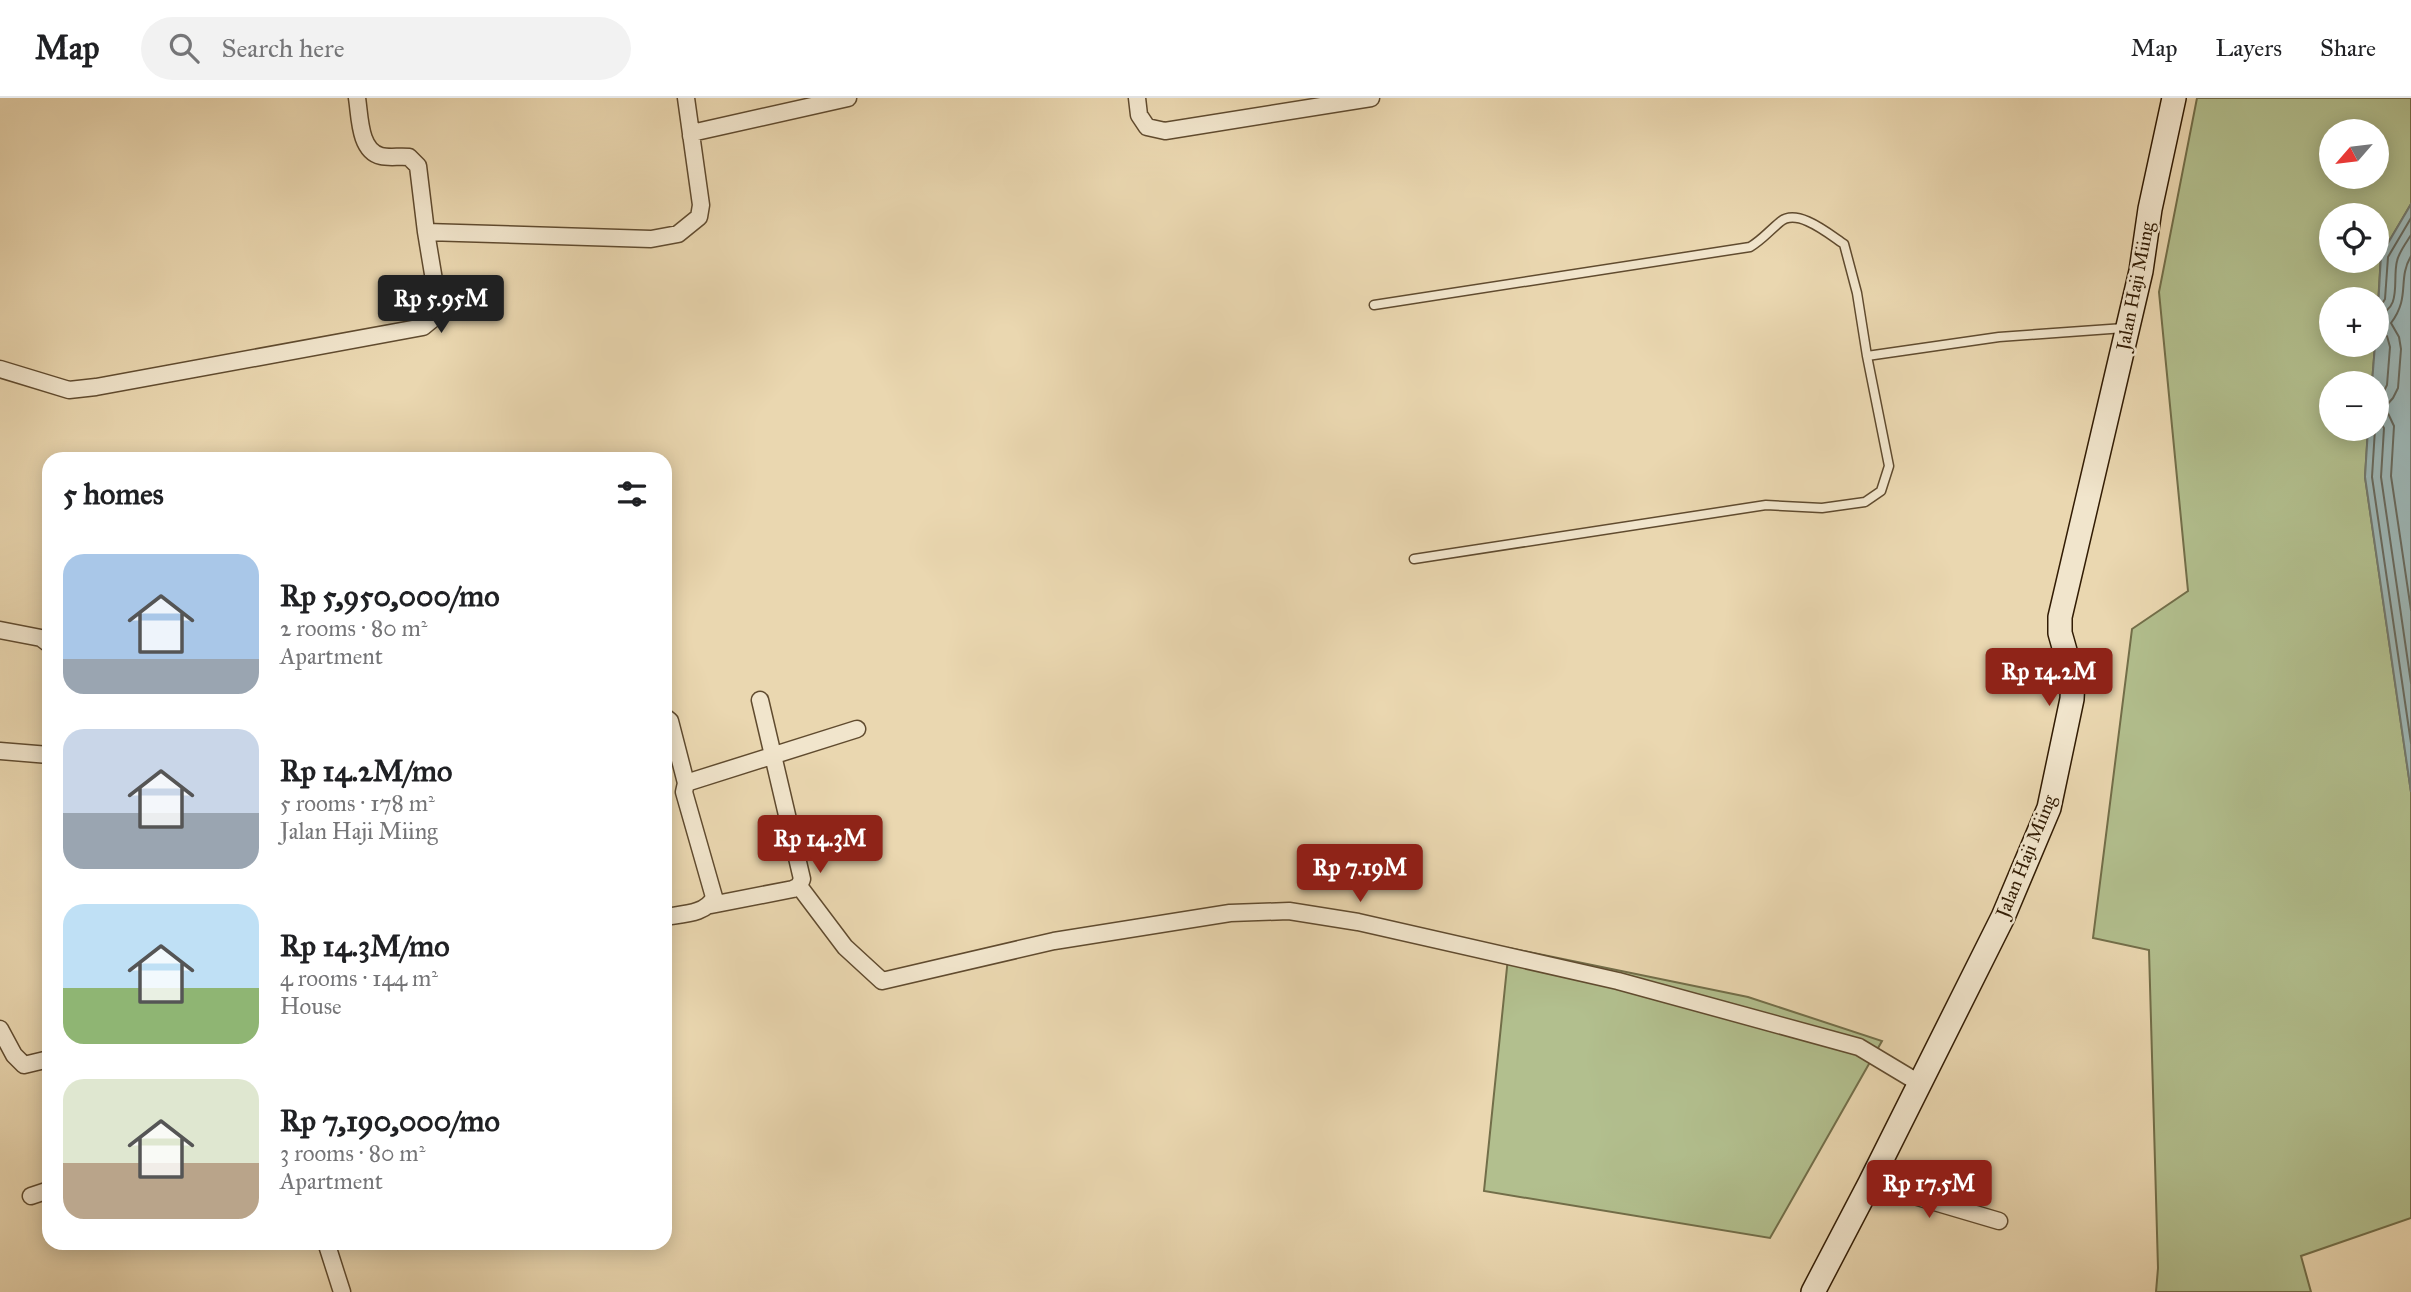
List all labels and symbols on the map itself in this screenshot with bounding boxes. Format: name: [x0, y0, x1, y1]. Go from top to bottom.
north arrow: [2319, 119, 2389, 189]
street label: Jalan Haji Miing: [2111, 220, 2160, 354]
pin: Rp 5.95M: [369, 275, 513, 335]
pin: Rp 14.2M: [1977, 648, 2121, 708]
street label: Jalan Haji Miing: [1990, 791, 2062, 923]
pin: Rp 14.3M: [748, 816, 892, 875]
pin: Rp 7.19M: [1288, 844, 1432, 904]
pin: Rp 17.5M: [1857, 1160, 2001, 1220]

